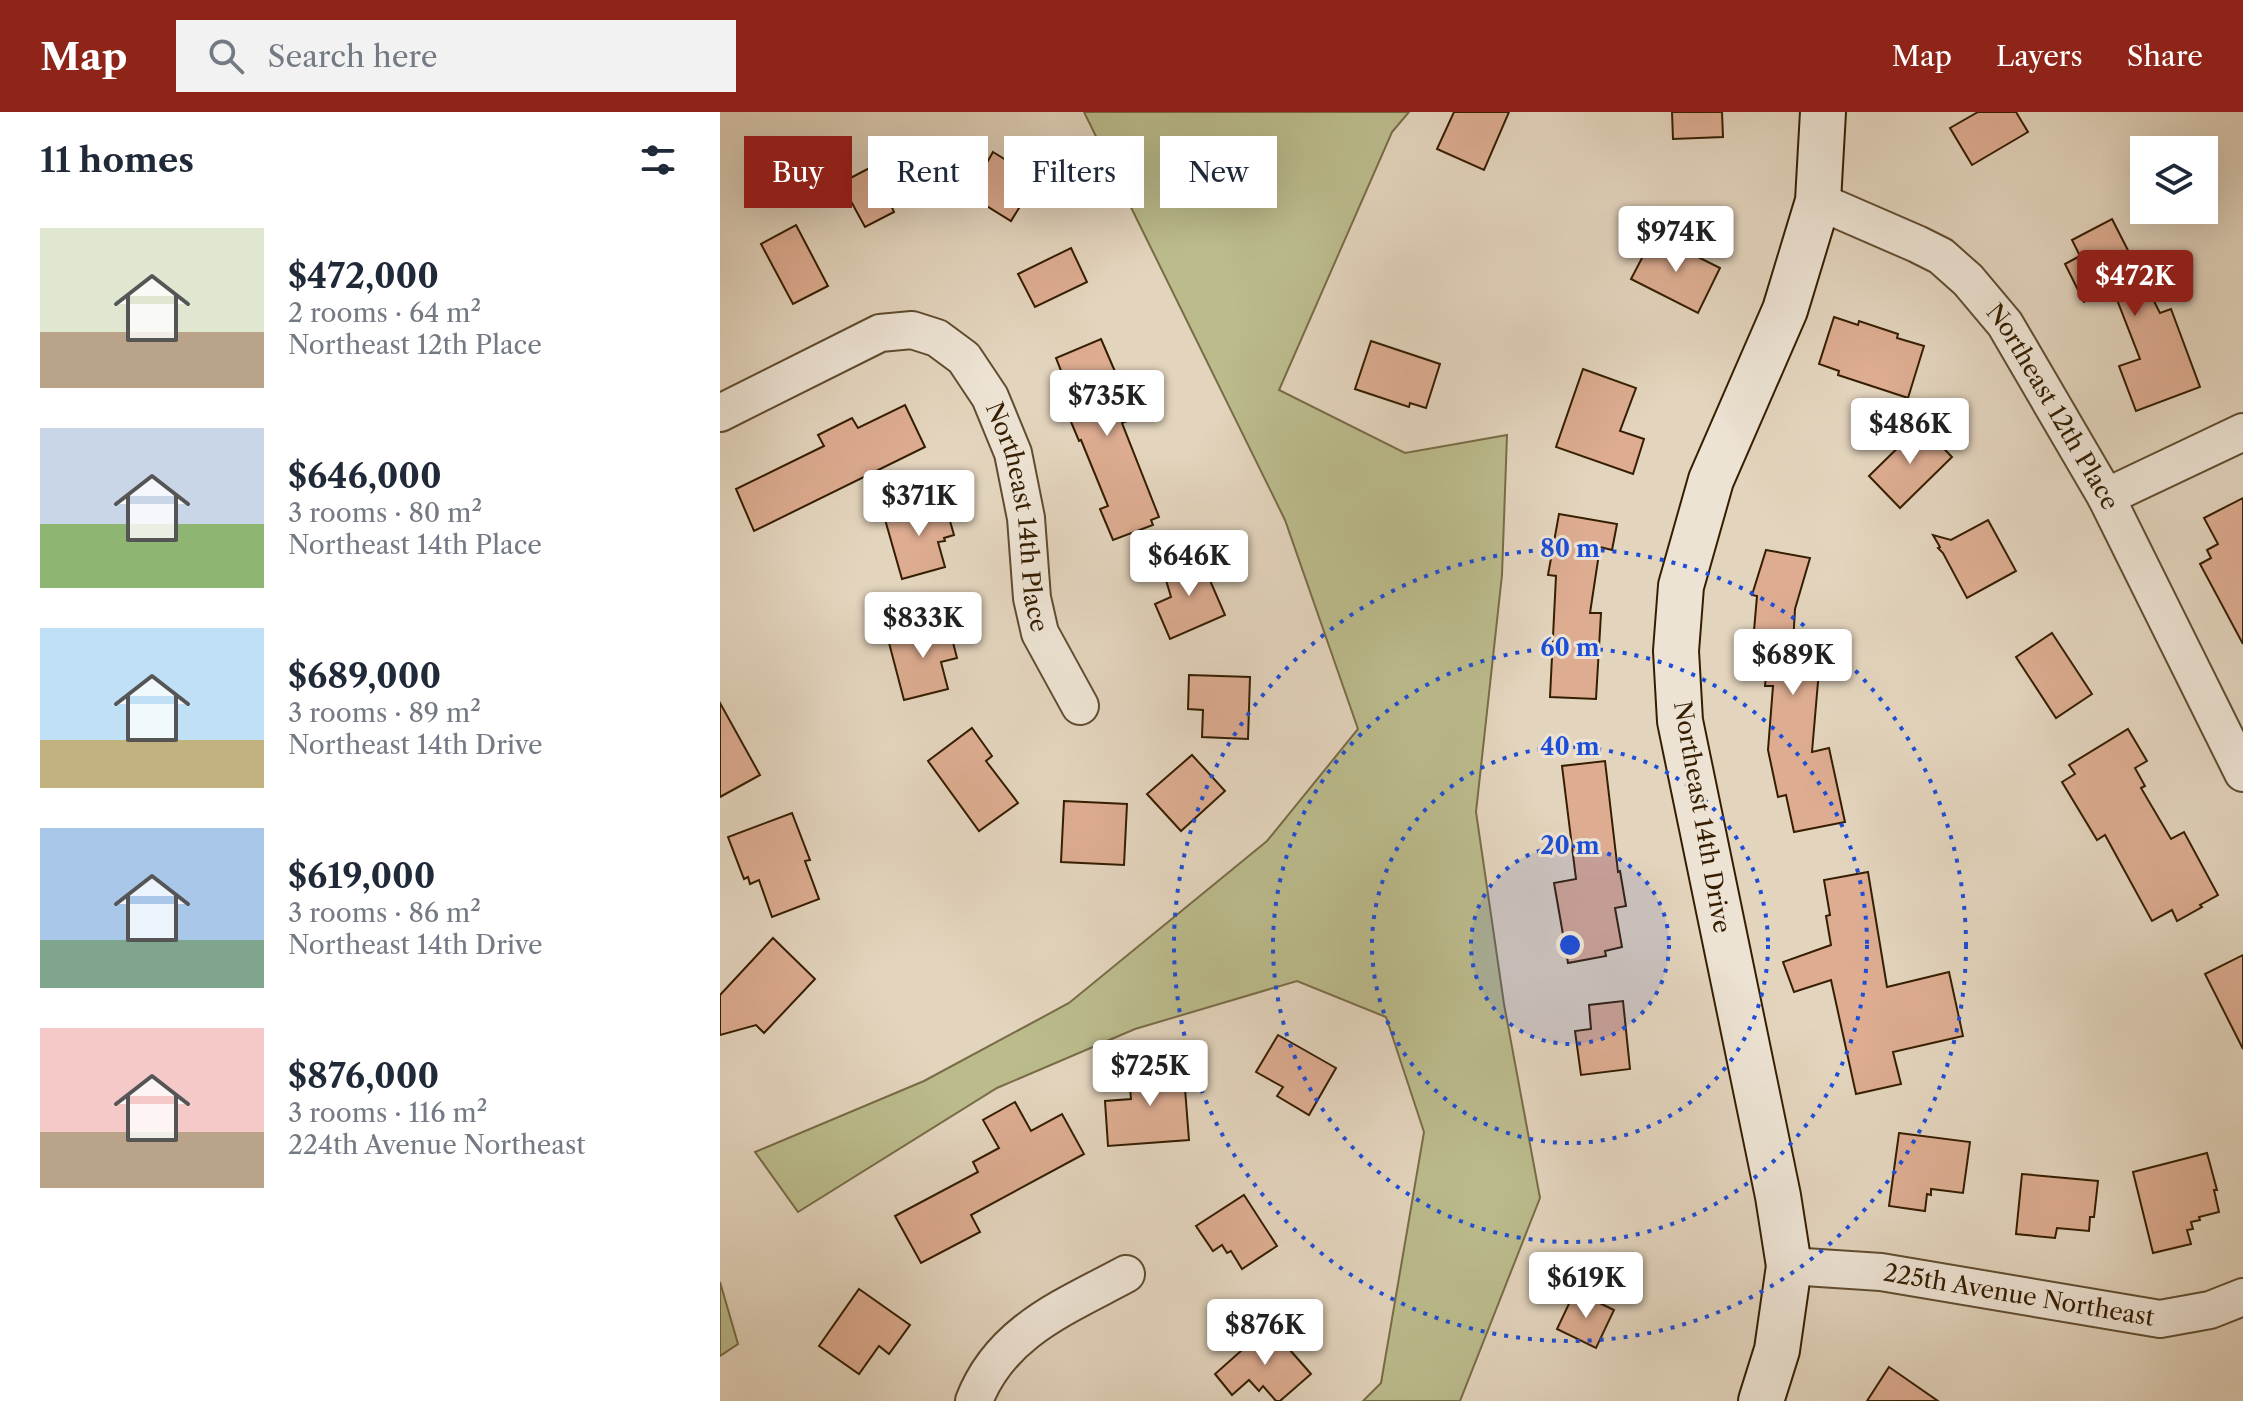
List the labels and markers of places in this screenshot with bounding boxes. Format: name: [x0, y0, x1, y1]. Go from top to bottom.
pin: $974K: [1620, 206, 1732, 274]
pin: $472K: [2079, 250, 2191, 318]
pin: $735K: [1051, 370, 1163, 438]
pin: $486K: [1854, 398, 1966, 466]
pin: $371K: [863, 470, 975, 538]
pin: $646K: [1133, 530, 1245, 598]
pin: $833K: [867, 592, 979, 660]
pin: $689K: [1737, 629, 1849, 697]
centre of rings: [1556, 931, 1584, 959]
pin: $725K: [1094, 1040, 1206, 1108]
pin: $619K: [1530, 1252, 1642, 1320]
pin: $876K: [1209, 1299, 1321, 1367]

